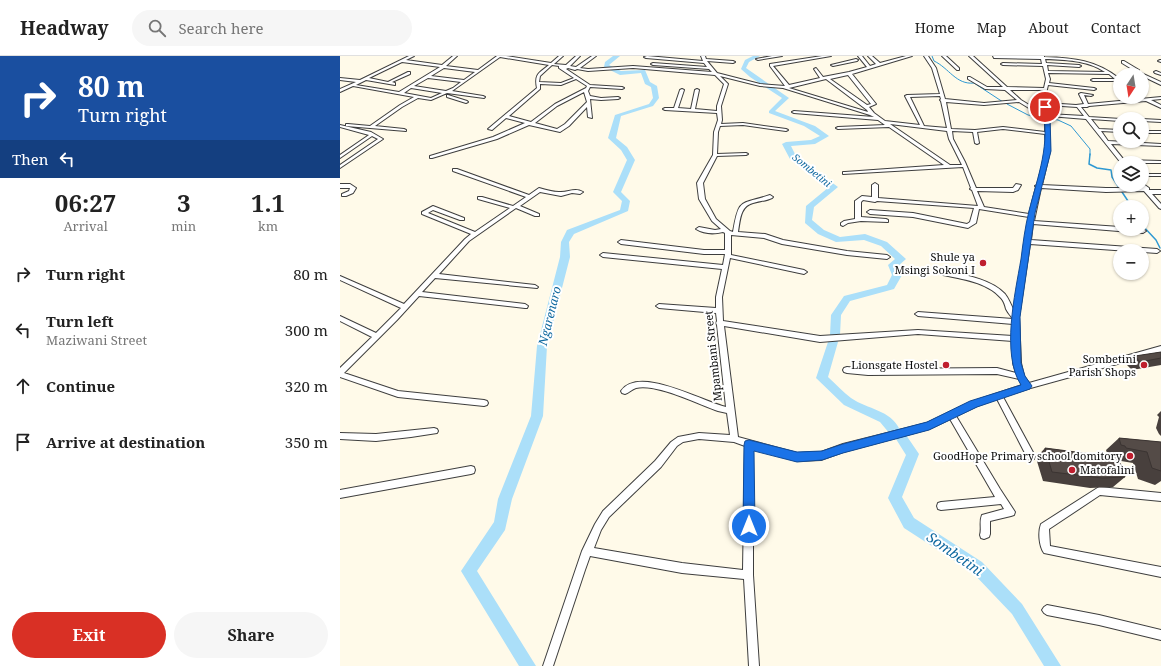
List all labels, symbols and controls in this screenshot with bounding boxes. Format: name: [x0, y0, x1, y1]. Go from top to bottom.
search box: [132, 10, 412, 46]
text: Headway: [20, 15, 108, 41]
icon: search: [146, 17, 168, 39]
text: Search here: [178, 18, 264, 38]
text: Home: [915, 18, 955, 37]
text: Map: [977, 18, 1006, 37]
text: About: [1028, 18, 1069, 37]
text: Contact: [1091, 18, 1141, 37]
text: 80 m: [78, 67, 145, 105]
north arrow: [1113, 68, 1149, 104]
map controls: [1113, 68, 1149, 280]
icon: right: [12, 72, 64, 124]
pin: [1028, 90, 1062, 124]
icon: arrive: [1034, 96, 1056, 118]
text: Turn right: [78, 103, 167, 127]
button: search: [1113, 112, 1149, 148]
icon: left: [56, 148, 78, 170]
text: Then: [12, 149, 48, 169]
water label: Sombetini: [790, 150, 834, 190]
button: layers: [1113, 156, 1149, 192]
text: 06:27: [55, 186, 116, 219]
text: 3: [177, 186, 190, 219]
text: 1.1: [251, 186, 285, 219]
button: +: [1113, 200, 1149, 236]
text: Arrival: [63, 217, 108, 235]
text: min: [171, 217, 196, 235]
text: km: [258, 217, 278, 235]
button: −: [1113, 244, 1149, 280]
place label: Shule ya Msingi Sokoni I: [894, 249, 975, 277]
marker: Shule ya Msingi Sokoni I: [978, 258, 988, 268]
icon: right: [12, 263, 34, 285]
text: Turn right: [46, 264, 125, 284]
text: 80 m: [293, 264, 328, 284]
water label: Ngarenaro: [534, 284, 565, 348]
street label: Mpambani Street: [700, 310, 725, 402]
text: Turn left: [46, 311, 114, 331]
icon: left: [12, 319, 34, 341]
text: 300 m: [285, 320, 328, 340]
text: Maziwani Street: [46, 331, 147, 349]
place label: Sombetini Parish Shops: [1069, 351, 1136, 379]
place label: Lionsgate Hostel: [851, 357, 939, 372]
marker: Lionsgate Hostel: [941, 360, 951, 370]
marker: Sombetini Parish Shops: [1139, 360, 1149, 370]
icon: ahead: [12, 375, 34, 397]
text: Continue: [46, 376, 115, 396]
text: 320 m: [285, 376, 328, 396]
icon: arrive: [12, 431, 34, 453]
text: Arrive at destination: [46, 432, 205, 452]
text: 350 m: [285, 432, 328, 452]
place label: GoodHope Primary school domitory: [933, 448, 1123, 463]
marker: GoodHope Primary school domitory: [1125, 451, 1135, 461]
place label: Matofalini: [1080, 462, 1135, 477]
marker: Matofalini: [1067, 465, 1077, 475]
position arrow: [728, 505, 770, 547]
water label: Sombetini: [923, 527, 988, 580]
button: Exit: [12, 612, 166, 658]
button: Share: [174, 612, 328, 658]

